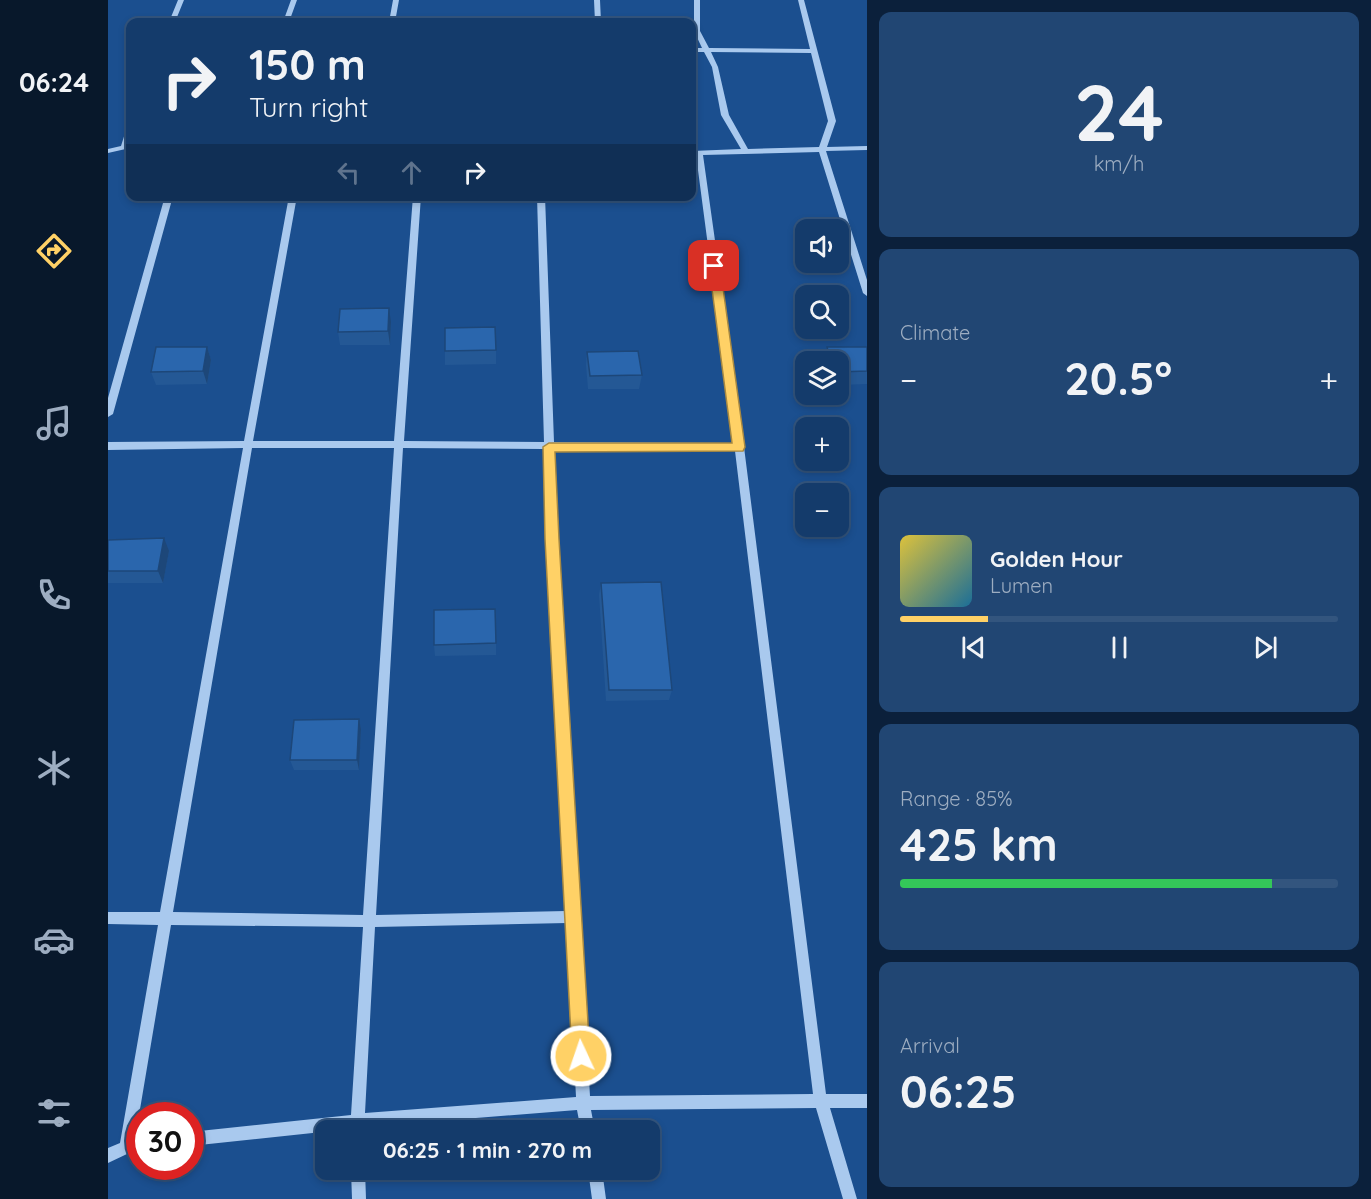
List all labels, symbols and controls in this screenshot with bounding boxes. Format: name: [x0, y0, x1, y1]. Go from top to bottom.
text: 150 m: [249, 38, 366, 91]
icon: right: [150, 42, 228, 120]
text: 24: [1074, 63, 1164, 161]
text: 06:24: [19, 65, 89, 99]
text: Turn right: [249, 90, 368, 124]
text: km/h: [1094, 151, 1144, 176]
icon: left: [332, 156, 365, 189]
icon: ahead: [395, 156, 428, 189]
icon: right: [458, 156, 491, 189]
map controls: [795, 219, 849, 537]
button: sound: [795, 219, 849, 273]
icon: directions: [33, 230, 75, 272]
pin: [688, 240, 739, 291]
icon: arrive: [697, 249, 730, 282]
button: search: [795, 285, 849, 339]
text: Climate: [900, 320, 970, 345]
text: 20.5°: [1064, 350, 1172, 406]
button: layers: [795, 351, 849, 405]
text: −: [900, 359, 917, 400]
text: +: [1319, 359, 1338, 400]
icon: music: [33, 402, 75, 444]
button: +: [795, 417, 849, 471]
button: −: [795, 483, 849, 537]
text: Golden Hour: [990, 545, 1123, 573]
text: Lumen: [990, 573, 1053, 598]
icon: phone: [33, 574, 75, 616]
icon: previous: [957, 631, 990, 664]
icon: pause: [1103, 631, 1136, 664]
icon: next: [1249, 631, 1282, 664]
icon: climate: [33, 747, 75, 789]
text: Range · 85%: [900, 786, 1013, 811]
text: 425 km: [900, 816, 1058, 872]
icon: car: [33, 919, 75, 961]
position arrow: [549, 1024, 613, 1088]
text: Arrival: [900, 1033, 960, 1058]
text: 06:25: [900, 1063, 1016, 1119]
icon: filters: [33, 1092, 75, 1134]
speed limit sign: 30: [126, 1102, 204, 1180]
text: 06:25 · 1 min · 270 m: [383, 1136, 592, 1164]

